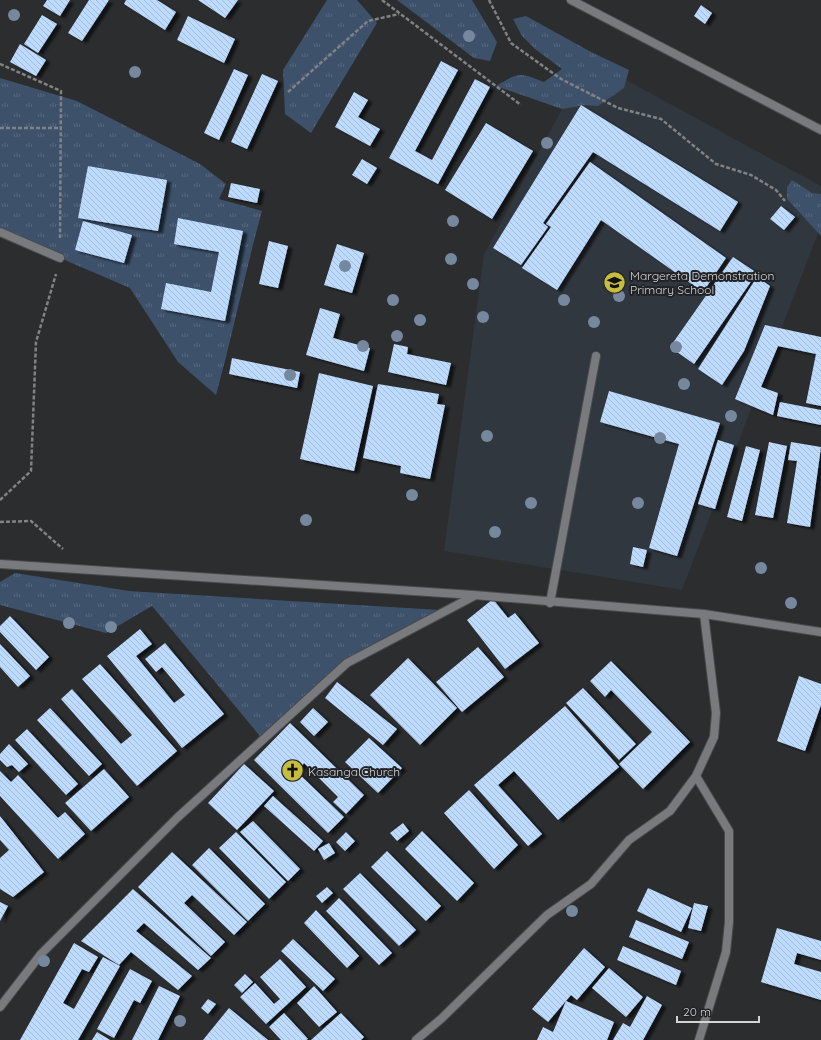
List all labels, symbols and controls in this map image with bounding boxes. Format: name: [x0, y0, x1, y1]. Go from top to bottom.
place label: Margereta Demonstration Primary School: [630, 268, 774, 297]
school or university icon: Margereta Demonstration Primary School: [602, 269, 628, 295]
church icon: Kasanga Church: [280, 758, 306, 784]
place label: Kasanga Church: [308, 764, 400, 779]
scale bar: [677, 998, 759, 1024]
text: 20 m: [683, 1004, 711, 1019]

